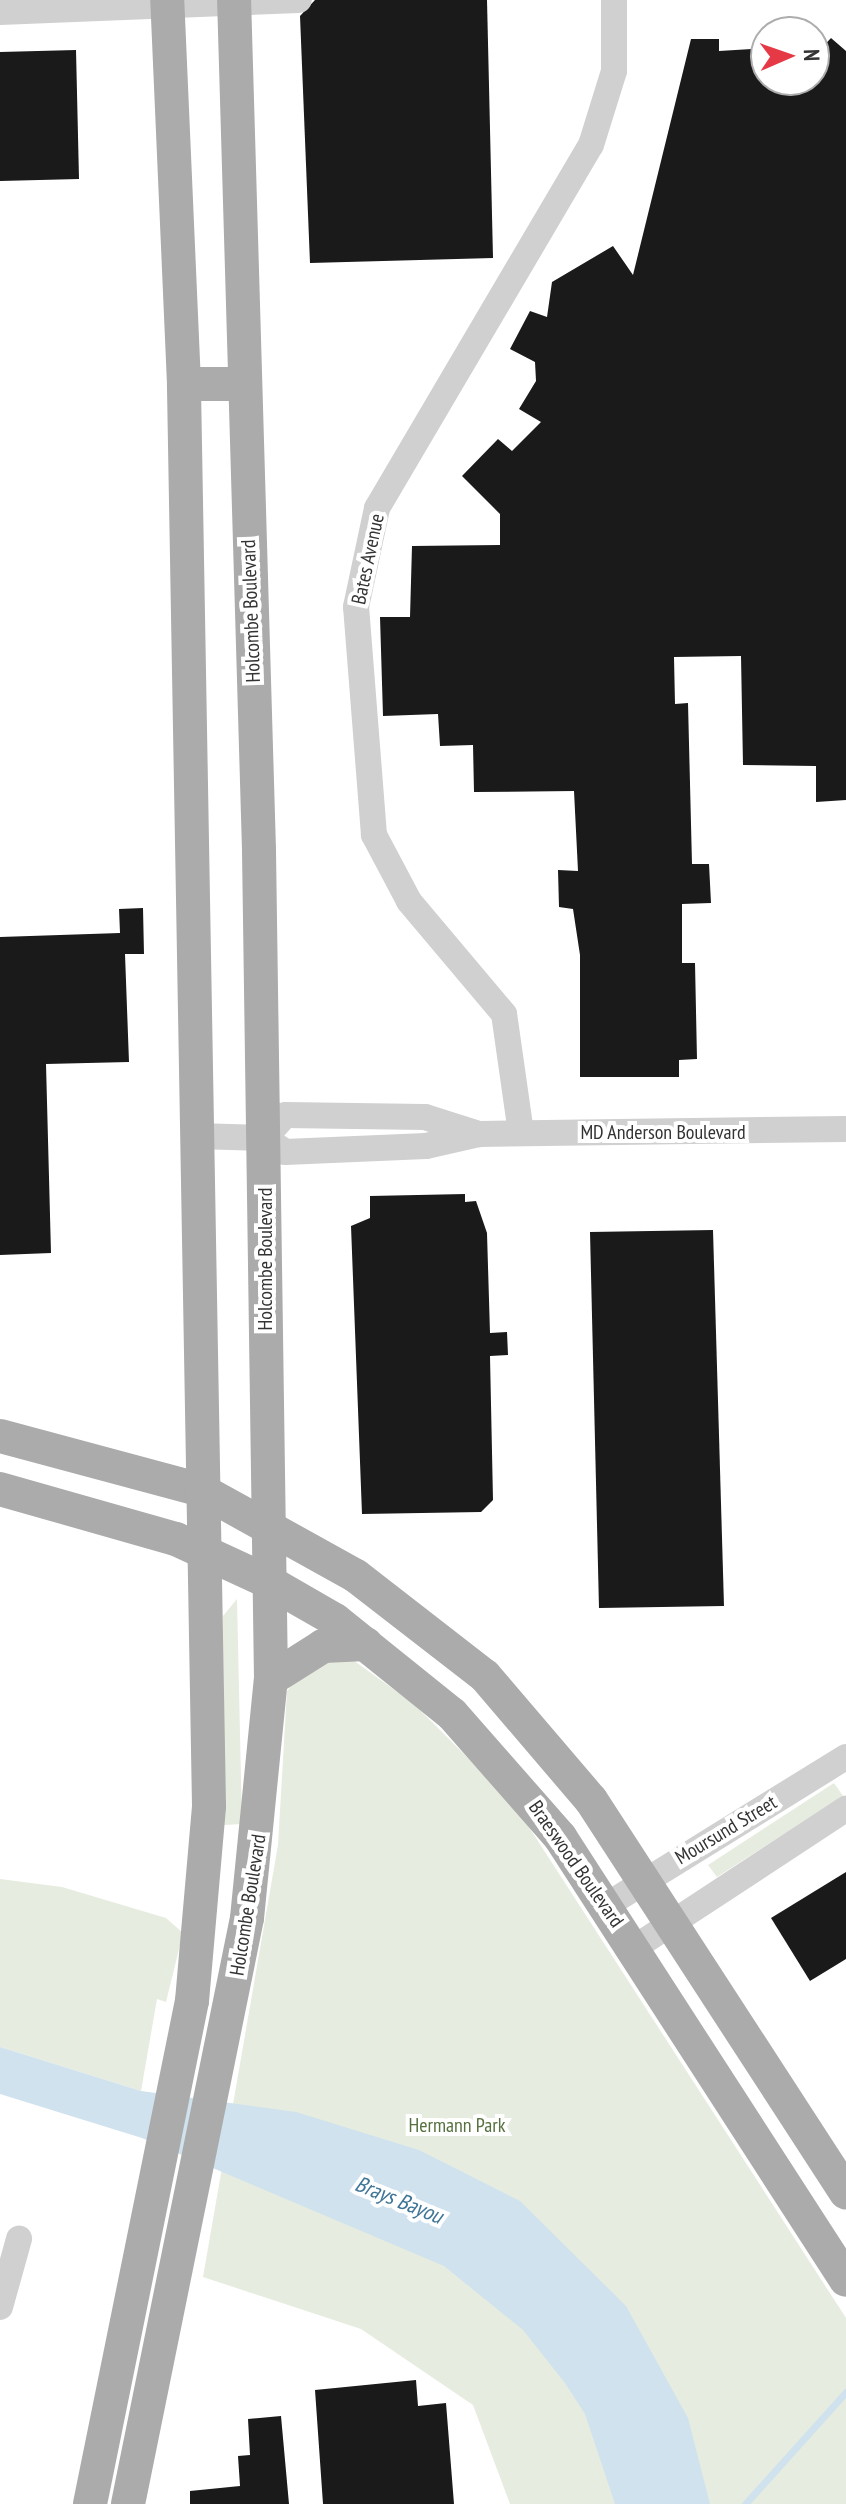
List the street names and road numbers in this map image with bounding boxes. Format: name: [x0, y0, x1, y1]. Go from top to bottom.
street label: Bates Avenue: [347, 511, 389, 607]
street label: Holcombe Boulevard: [237, 539, 265, 683]
street label: MD Anderson Boulevard: [580, 1120, 746, 1144]
street label: Holcombe Boulevard: [253, 1188, 277, 1330]
street label: Moursund Street: [671, 1790, 781, 1870]
street label: Braeswood Boulevard: [523, 1796, 629, 1932]
street label: Holcombe Boulevard: [225, 1833, 271, 1977]

